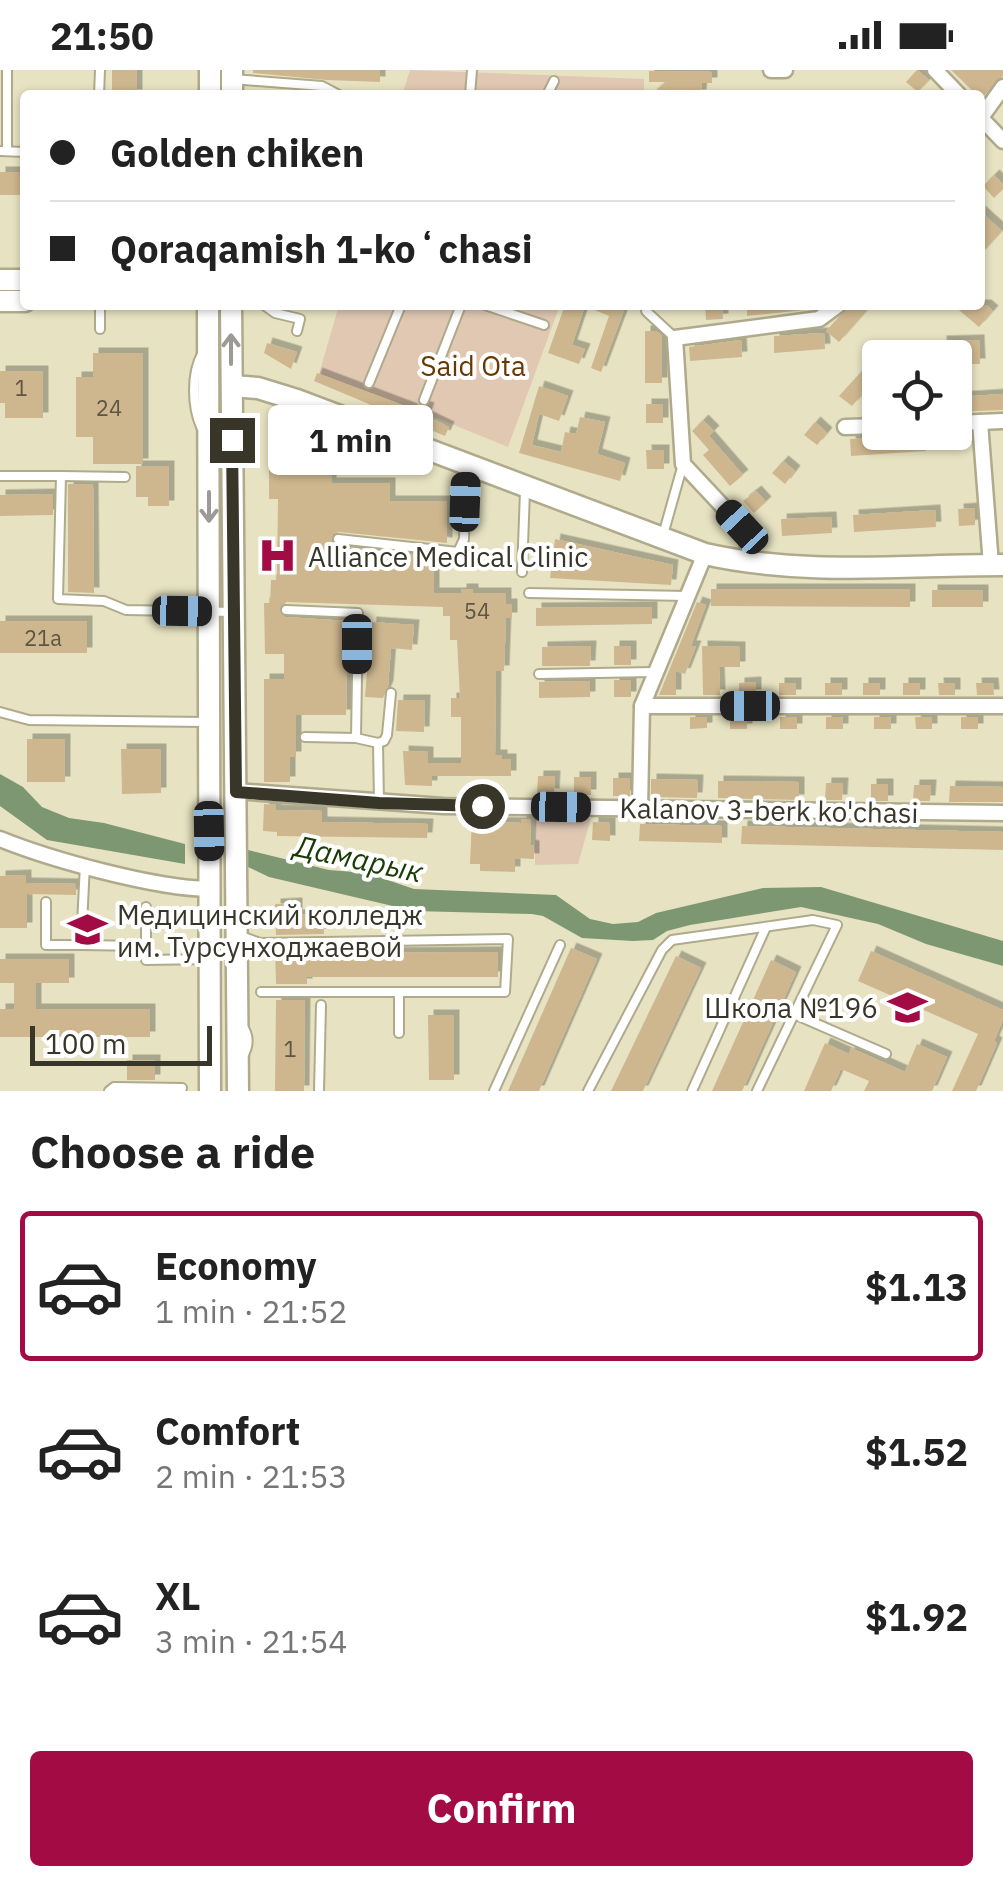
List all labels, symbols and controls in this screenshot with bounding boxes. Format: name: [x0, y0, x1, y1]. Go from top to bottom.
text: 21:50: [50, 11, 154, 60]
text: Golden chiken: [110, 128, 364, 177]
text: Qoraqamish 1-koʻchasi: [110, 224, 533, 273]
one-way arrow: [222, 333, 241, 365]
map controls: [862, 340, 972, 450]
button: locate: [862, 340, 972, 450]
park label: Said Ota: [420, 347, 526, 384]
house number: 1: [14, 373, 28, 402]
house number: 24: [96, 393, 122, 422]
callout: 1 min: [267, 405, 432, 475]
route end: [210, 418, 255, 463]
text: 1 min: [309, 419, 392, 461]
car: [449, 471, 481, 533]
one-way arrow: [200, 490, 218, 523]
car: [711, 495, 773, 559]
hospital icon: Alliance Medical Clinic: [257, 535, 299, 577]
place label: Alliance Medical Clinic: [308, 538, 588, 575]
car: [152, 595, 212, 627]
house number: 54: [464, 596, 490, 625]
car: [342, 614, 372, 674]
house number: 21а: [24, 623, 62, 652]
car: [720, 691, 780, 721]
route start: [460, 784, 505, 829]
street label: Kalanov 3-berk ko'chasi: [619, 789, 919, 831]
car: [531, 791, 591, 823]
car: [193, 801, 225, 861]
water label: Дамарык: [288, 825, 428, 891]
place label: Медицинский колледж им. Турсунходжаевой: [117, 896, 423, 965]
school or university icon: Медицинский колледж им. Турсунходжаевой: [66, 909, 108, 951]
school or university icon: Школа №196: [887, 986, 929, 1028]
place label: Школа №196: [704, 989, 878, 1026]
scale bar: [30, 1021, 212, 1066]
text: 100 m: [45, 1025, 126, 1062]
house number: 1: [283, 1034, 297, 1063]
text: Choose a ride: [30, 1122, 315, 1180]
icon: car: [35, 1241, 125, 1331]
text: Economy: [155, 1241, 317, 1290]
text: $1.13: [865, 1262, 968, 1311]
text: 1 min · 21:52: [155, 1290, 348, 1332]
icon: car: [35, 1406, 125, 1496]
text: Comfort: [155, 1406, 300, 1455]
text: $1.52: [865, 1427, 968, 1476]
text: 2 min · 21:53: [155, 1455, 348, 1497]
icon: car: [35, 1571, 125, 1661]
text: XL: [155, 1571, 201, 1620]
text: $1.92: [865, 1592, 968, 1641]
text: 3 min · 21:54: [155, 1620, 348, 1662]
button: Confirm: [30, 1751, 973, 1866]

